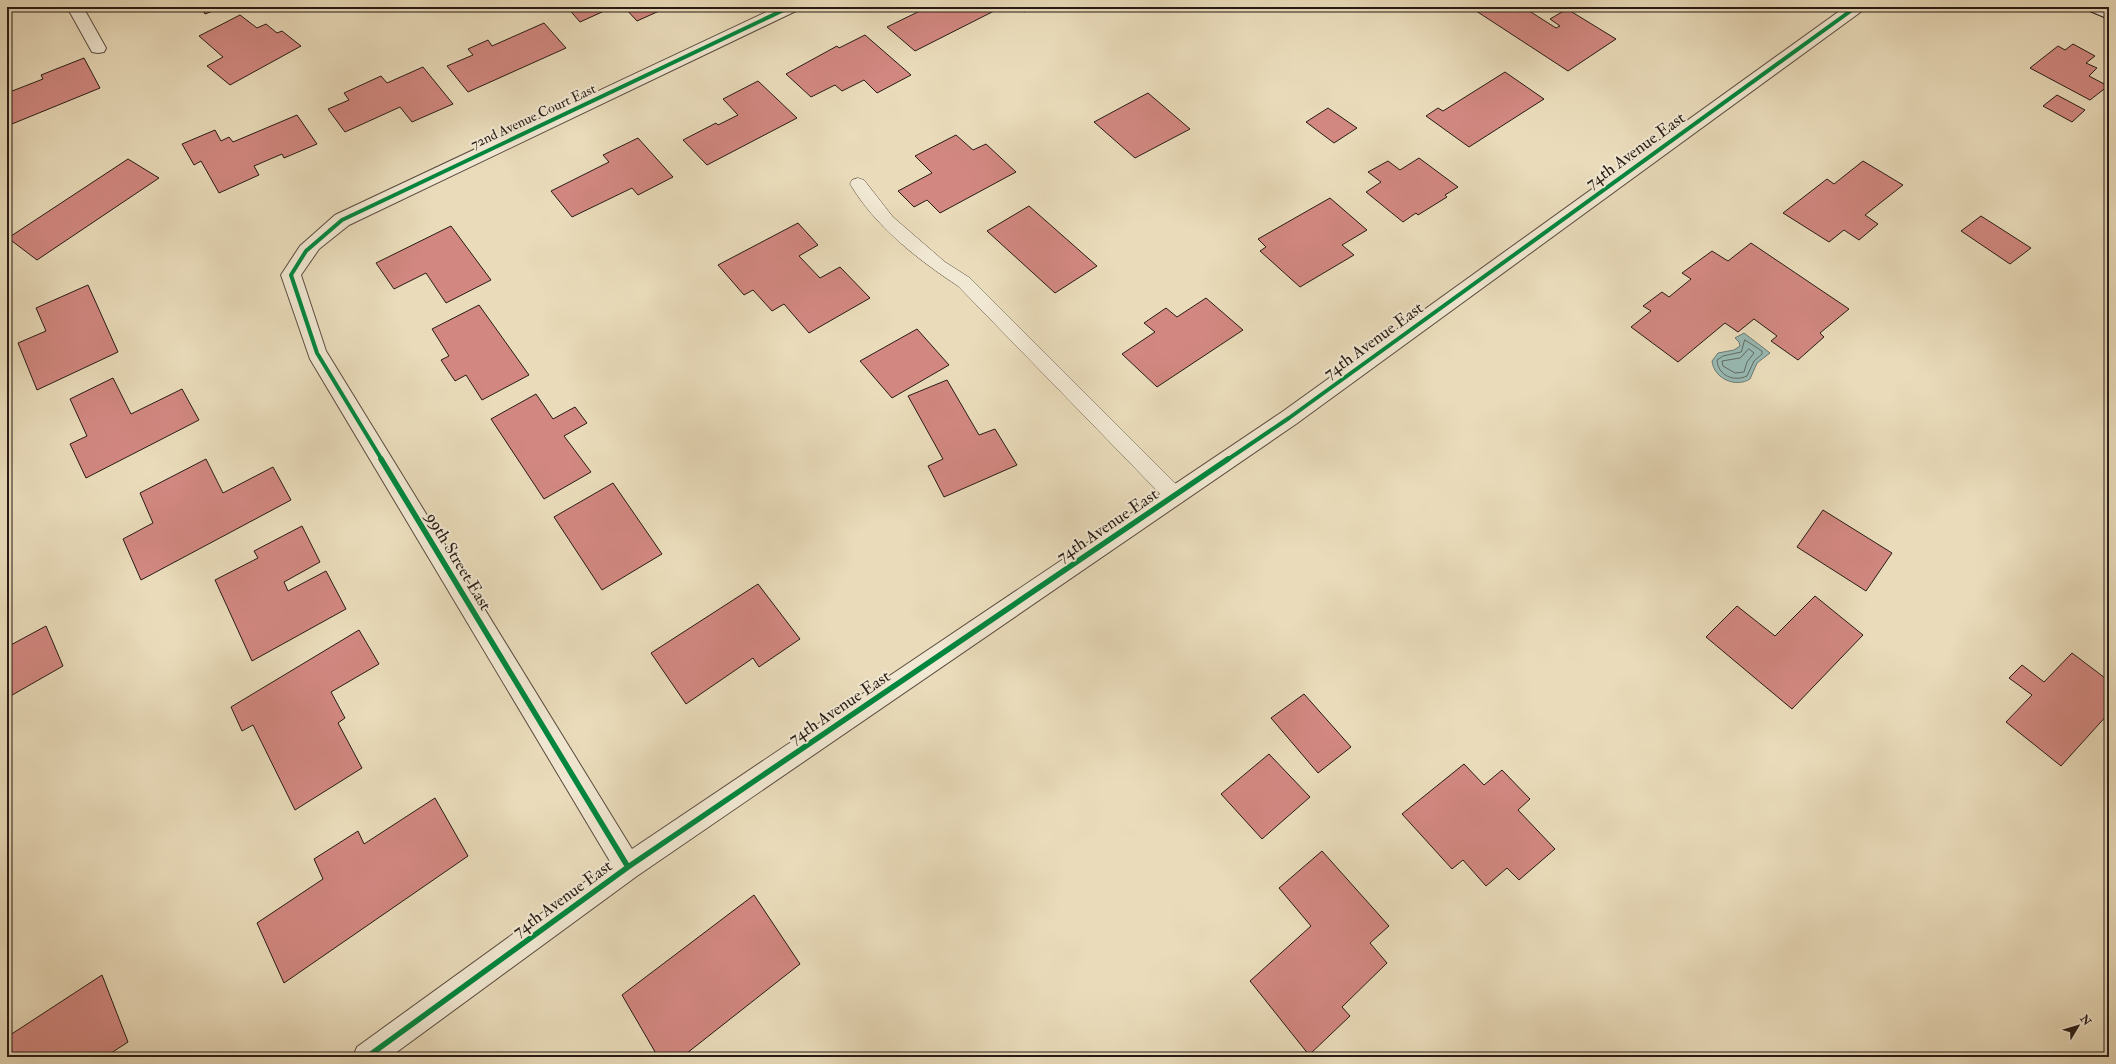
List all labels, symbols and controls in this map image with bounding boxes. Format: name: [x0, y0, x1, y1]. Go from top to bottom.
street label: 72nd Avenue Court East: [468, 80, 599, 153]
street label: 74th Avenue East: [1581, 107, 1690, 194]
street label: 74th Avenue East: [1319, 297, 1428, 384]
street label: 74th Avenue East: [1053, 483, 1162, 567]
street label: 99th Street East: [420, 507, 496, 614]
street label: 74th Avenue East: [785, 665, 894, 749]
street label: 74th Avenue East: [508, 855, 617, 942]
north arrow: [2058, 1006, 2098, 1046]
text: N: [2077, 1011, 2094, 1029]

